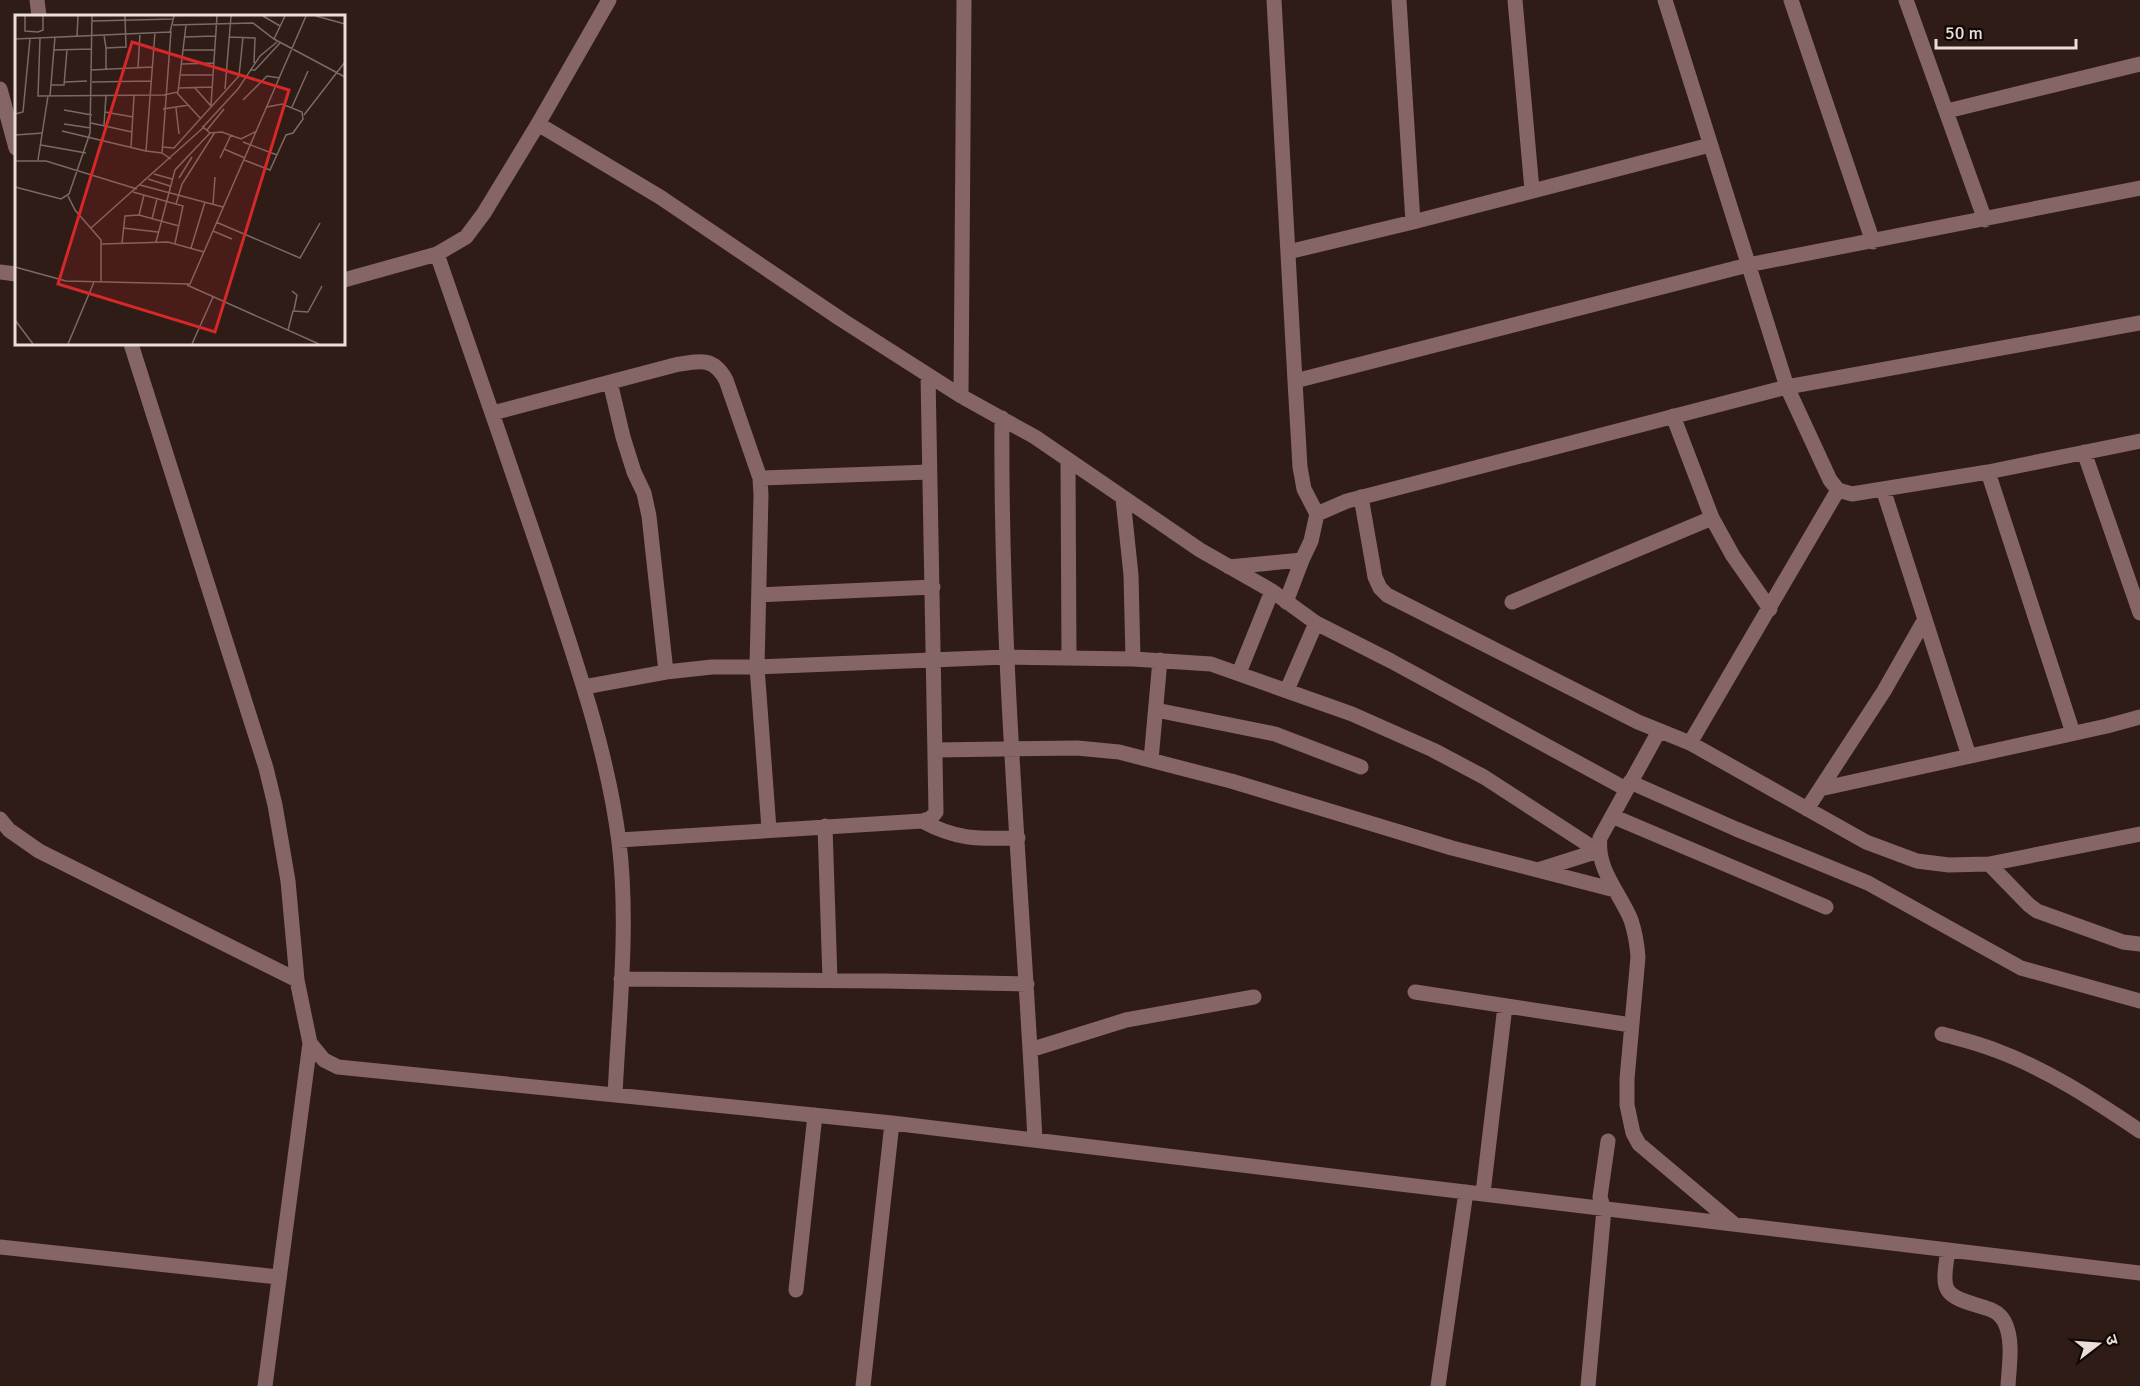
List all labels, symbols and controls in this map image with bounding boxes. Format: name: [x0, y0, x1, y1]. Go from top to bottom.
scale bar: [1936, 12, 2076, 50]
inset map: [15, 15, 345, 345]
text: 50 m: [1945, 22, 1983, 44]
north arrow: [2068, 1314, 2128, 1374]
text: उ: [2100, 1333, 2123, 1348]

